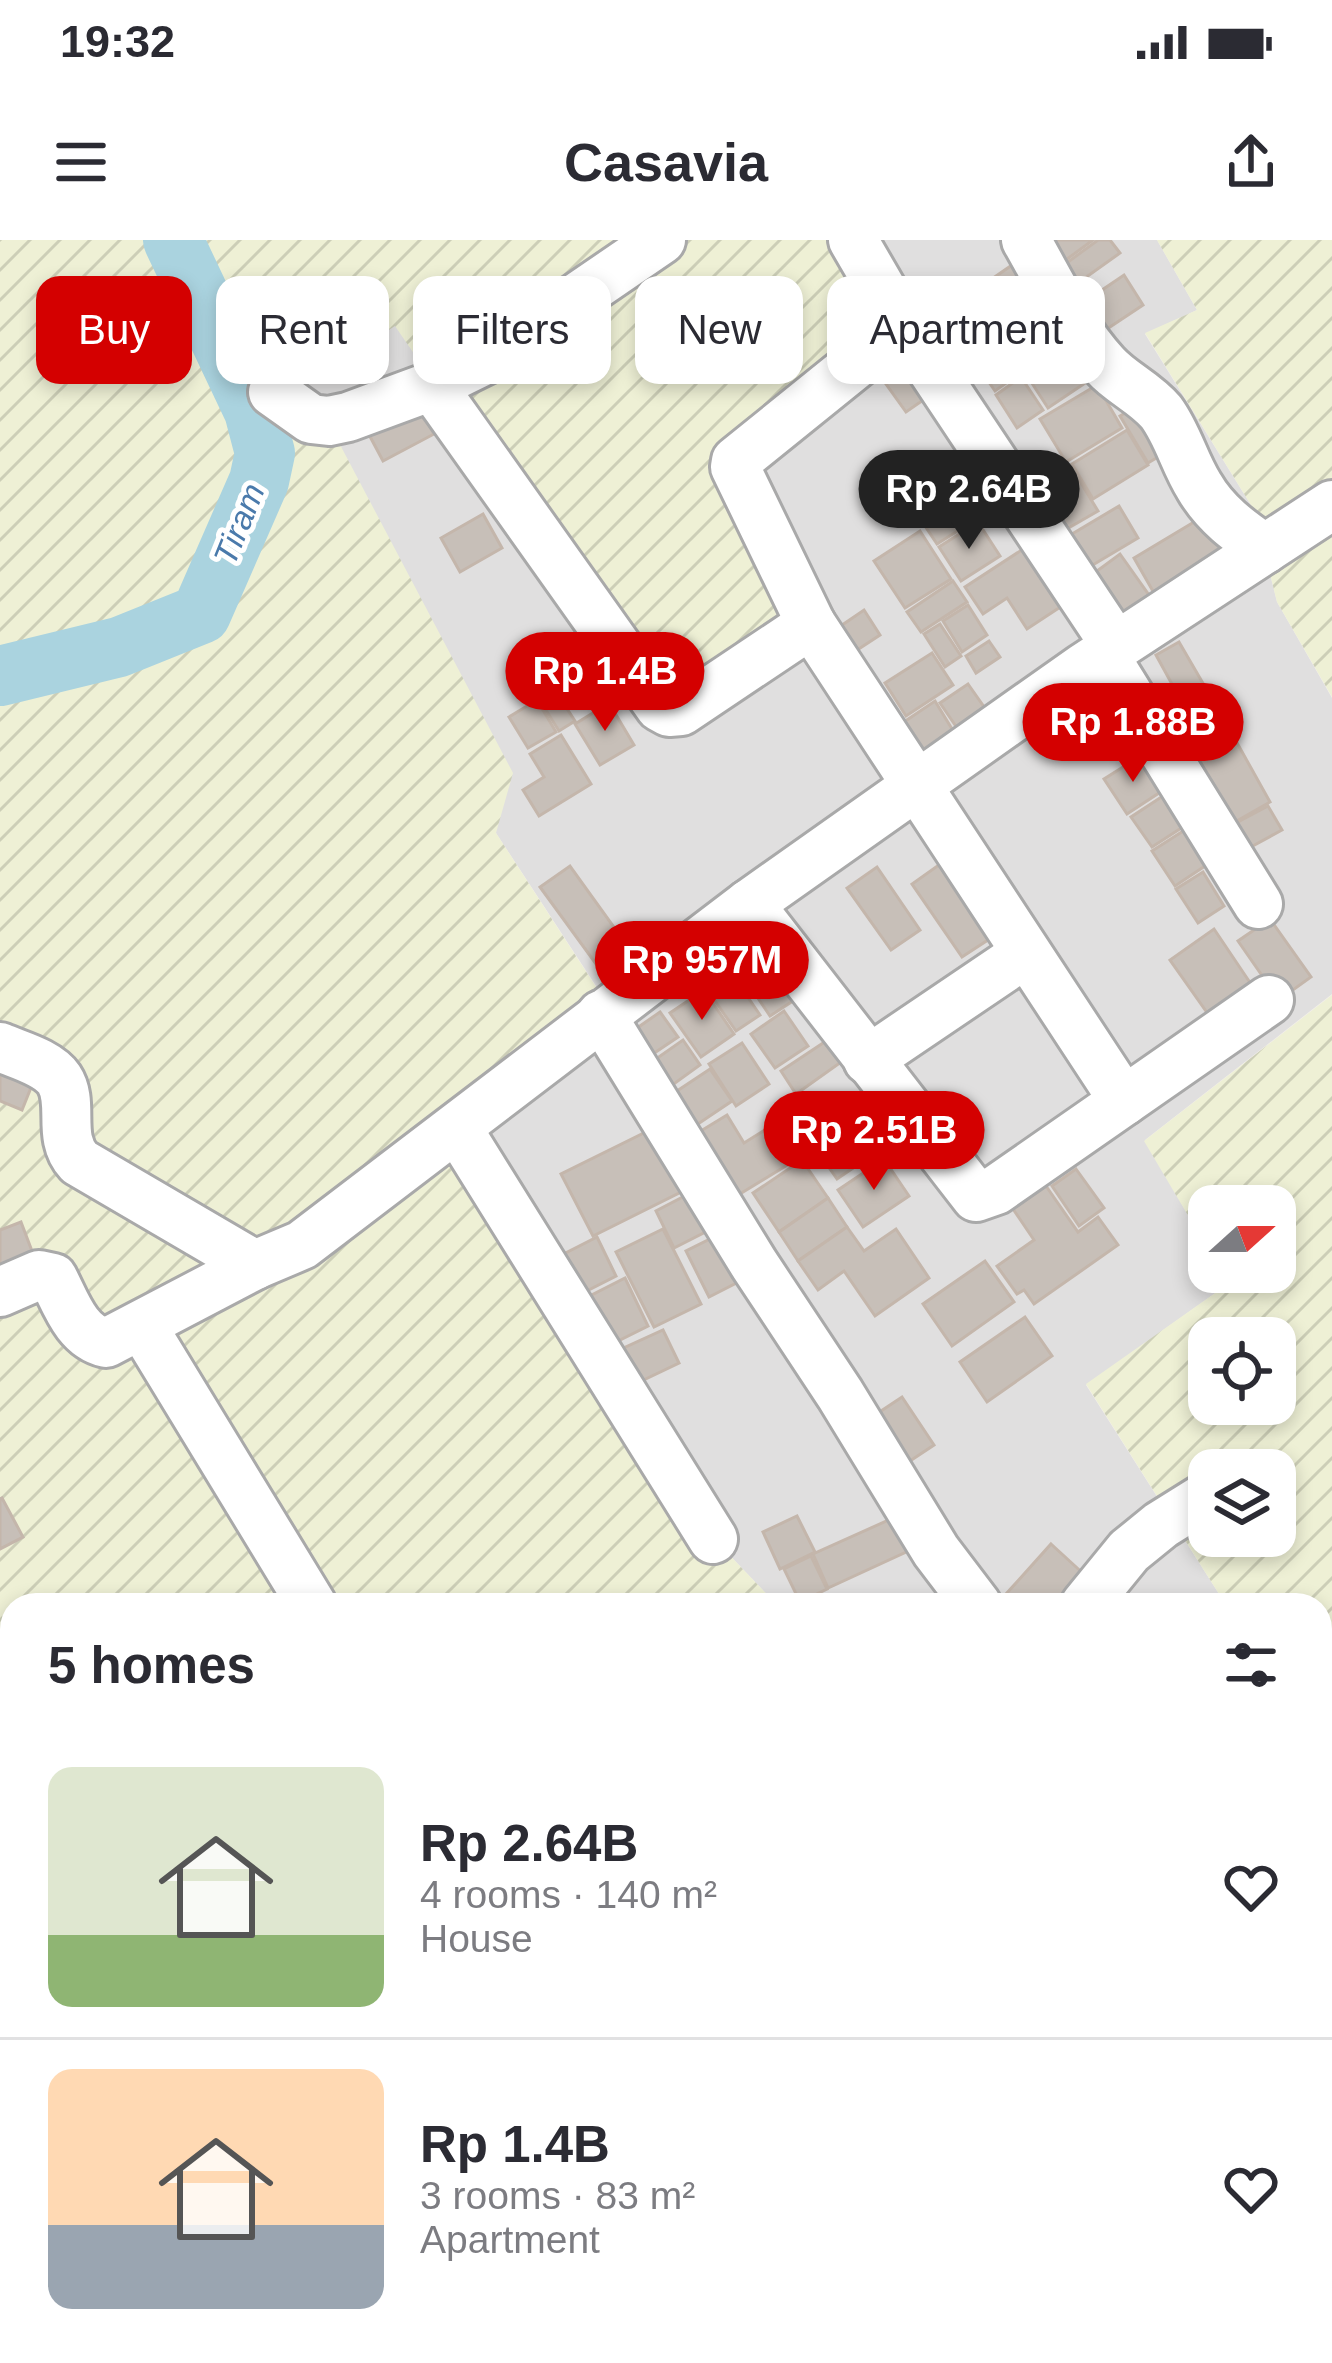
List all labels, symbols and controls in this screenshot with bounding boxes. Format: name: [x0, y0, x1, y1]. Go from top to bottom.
text: 19:32: [60, 16, 175, 67]
icon: menu: [48, 129, 114, 195]
icon: share: [1218, 129, 1284, 195]
text: Casavia: [564, 132, 768, 192]
chip: Buy: [36, 276, 192, 384]
chip: Rent: [216, 276, 389, 384]
chip: Filters: [413, 276, 611, 384]
chip: New: [635, 276, 803, 384]
chip: Apartment: [827, 276, 1105, 384]
pin: Rp 2.64B: [845, 450, 1093, 552]
text: Rp 2.64B: [886, 467, 1052, 510]
water label: Tiram: [206, 478, 272, 570]
pin: Rp 1.4B: [494, 632, 716, 734]
text: Rp 1.4B: [532, 649, 678, 692]
pin: Rp 1.88B: [1009, 683, 1257, 785]
text: Rp 1.88B: [1050, 700, 1216, 743]
pin: Rp 957M: [591, 921, 813, 1023]
text: Rp 957M: [622, 938, 782, 981]
pin: Rp 2.51B: [750, 1091, 998, 1193]
text: Rp 2.51B: [791, 1108, 957, 1151]
north arrow: [1188, 1185, 1296, 1293]
map controls: [1188, 1185, 1296, 1557]
button: locate: [1188, 1317, 1296, 1425]
button: layers: [1188, 1449, 1296, 1557]
icon: filters: [1218, 1632, 1284, 1698]
text: 5 homes: [48, 1637, 255, 1694]
icon: home: [144, 1815, 288, 1959]
text: Rp 2.64B: [420, 1815, 638, 1872]
icon: heart: [1218, 1854, 1284, 1920]
text: 4 rooms · 140 m²: [420, 1873, 717, 1916]
text: House: [420, 1917, 533, 1960]
text: Rp 1.4B: [420, 2116, 610, 2173]
icon: home: [144, 2117, 288, 2261]
icon: heart: [1218, 2156, 1284, 2222]
text: 3 rooms · 83 m²: [420, 2174, 695, 2217]
text: Apartment: [420, 2218, 600, 2261]

